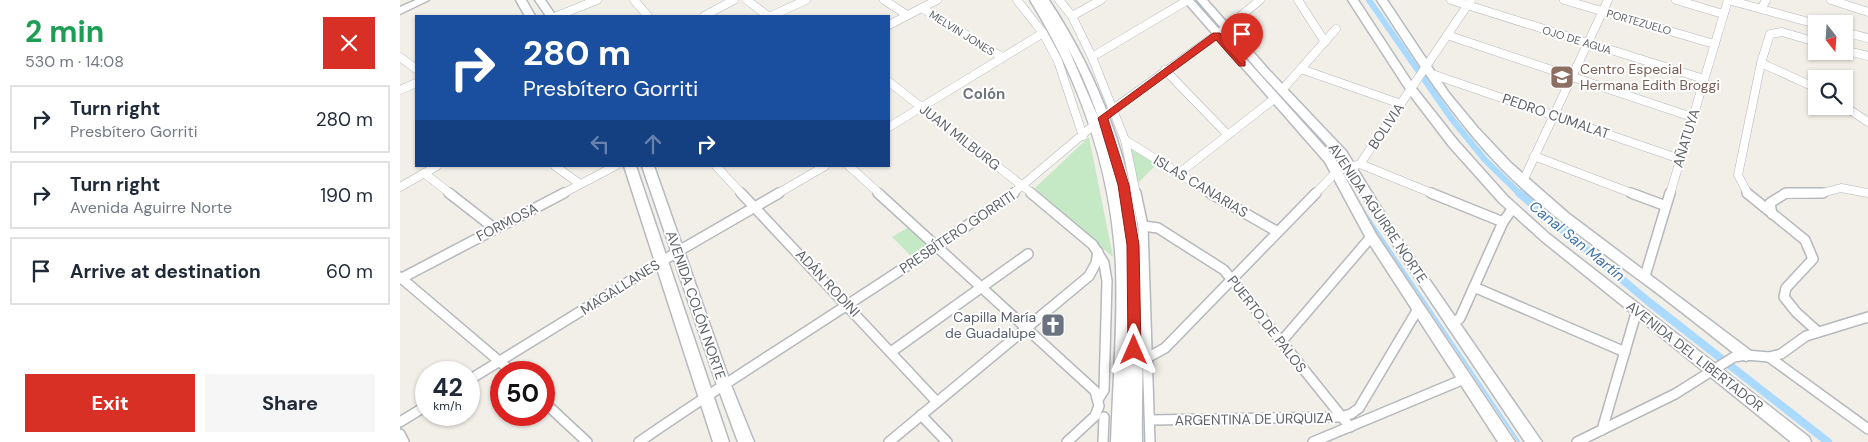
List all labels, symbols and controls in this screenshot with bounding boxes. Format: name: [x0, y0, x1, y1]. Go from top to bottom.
street label: PORTEZUELO: [1605, 6, 1673, 38]
street label: MELVIN JONES: [927, 7, 997, 59]
text: 2 min: [25, 12, 104, 51]
pin: [1221, 13, 1263, 64]
north arrow: [1808, 15, 1852, 60]
map controls: [1808, 15, 1853, 115]
button: close: [323, 17, 375, 69]
icon: arrive: [1228, 20, 1256, 48]
street label: OJO DE AGUA: [1541, 23, 1613, 57]
text: 280 m: [523, 30, 631, 76]
icon: right: [440, 35, 505, 100]
text: 530 m · 14:08: [25, 51, 124, 72]
place label: Centro Especial Hermana Edith Broggi: [1580, 60, 1720, 94]
school or university icon: Centro Especial Hermana Edith Broggi: [1549, 64, 1575, 90]
button: search: [1808, 70, 1853, 115]
text: Presbítero Gorriti: [523, 74, 698, 103]
district label: Colón: [963, 84, 1005, 104]
street label: PEDRO CUMALAT: [1500, 89, 1612, 143]
text: Turn right: [70, 96, 160, 121]
street label: BOLIVIA: [1364, 99, 1408, 153]
street label: JUAN MILBURG: [916, 100, 1004, 174]
icon: right: [27, 105, 55, 133]
street label: AÑATUYA: [1669, 106, 1703, 170]
text: 280 m: [316, 107, 373, 132]
text: Presbítero Gorriti: [70, 121, 198, 142]
icon: left: [586, 130, 614, 158]
icon: ahead: [639, 130, 667, 158]
icon: right: [692, 130, 720, 158]
street label: AVENIDA AGUIRRE NORTE: [1324, 140, 1432, 286]
street label: ISLAS CANARIAS: [1151, 151, 1251, 221]
text: Turn right: [70, 172, 160, 197]
icon: right: [27, 181, 55, 209]
text: 190 m: [320, 183, 373, 208]
street label: PRESBÍTERO GORRITI: [896, 187, 1018, 277]
water label: Canal San Martín: [1525, 196, 1629, 286]
text: Avenida Aguirre Norte: [70, 197, 232, 218]
street label: FORMOSA: [473, 199, 541, 245]
street label: AVENIDA COLÓN NORTE: [662, 228, 730, 382]
street label: ADÁN RODINI: [792, 245, 864, 321]
street label: MAGALLANES: [577, 255, 663, 319]
icon: arrive: [27, 257, 55, 285]
text: Arrive at destination: [70, 259, 261, 284]
text: 60 m: [326, 259, 373, 284]
street label: PUERTO DE PALOS: [1223, 272, 1311, 376]
street label: AVENIDA DEL LIBERTADOR: [1623, 297, 1767, 415]
place label: Capilla María de Guadalupe: [945, 308, 1036, 342]
church icon: Capilla María de Guadalupe: [1040, 312, 1066, 338]
position arrow: [1107, 323, 1159, 375]
speed limit sign: 50: [490, 361, 555, 426]
text: 42: [432, 371, 463, 404]
button: Exit: [25, 374, 195, 432]
button: Share: [205, 374, 375, 432]
text: km/h: [433, 398, 462, 414]
street label: ARGENTINA DE URQUIZA: [1175, 409, 1333, 429]

